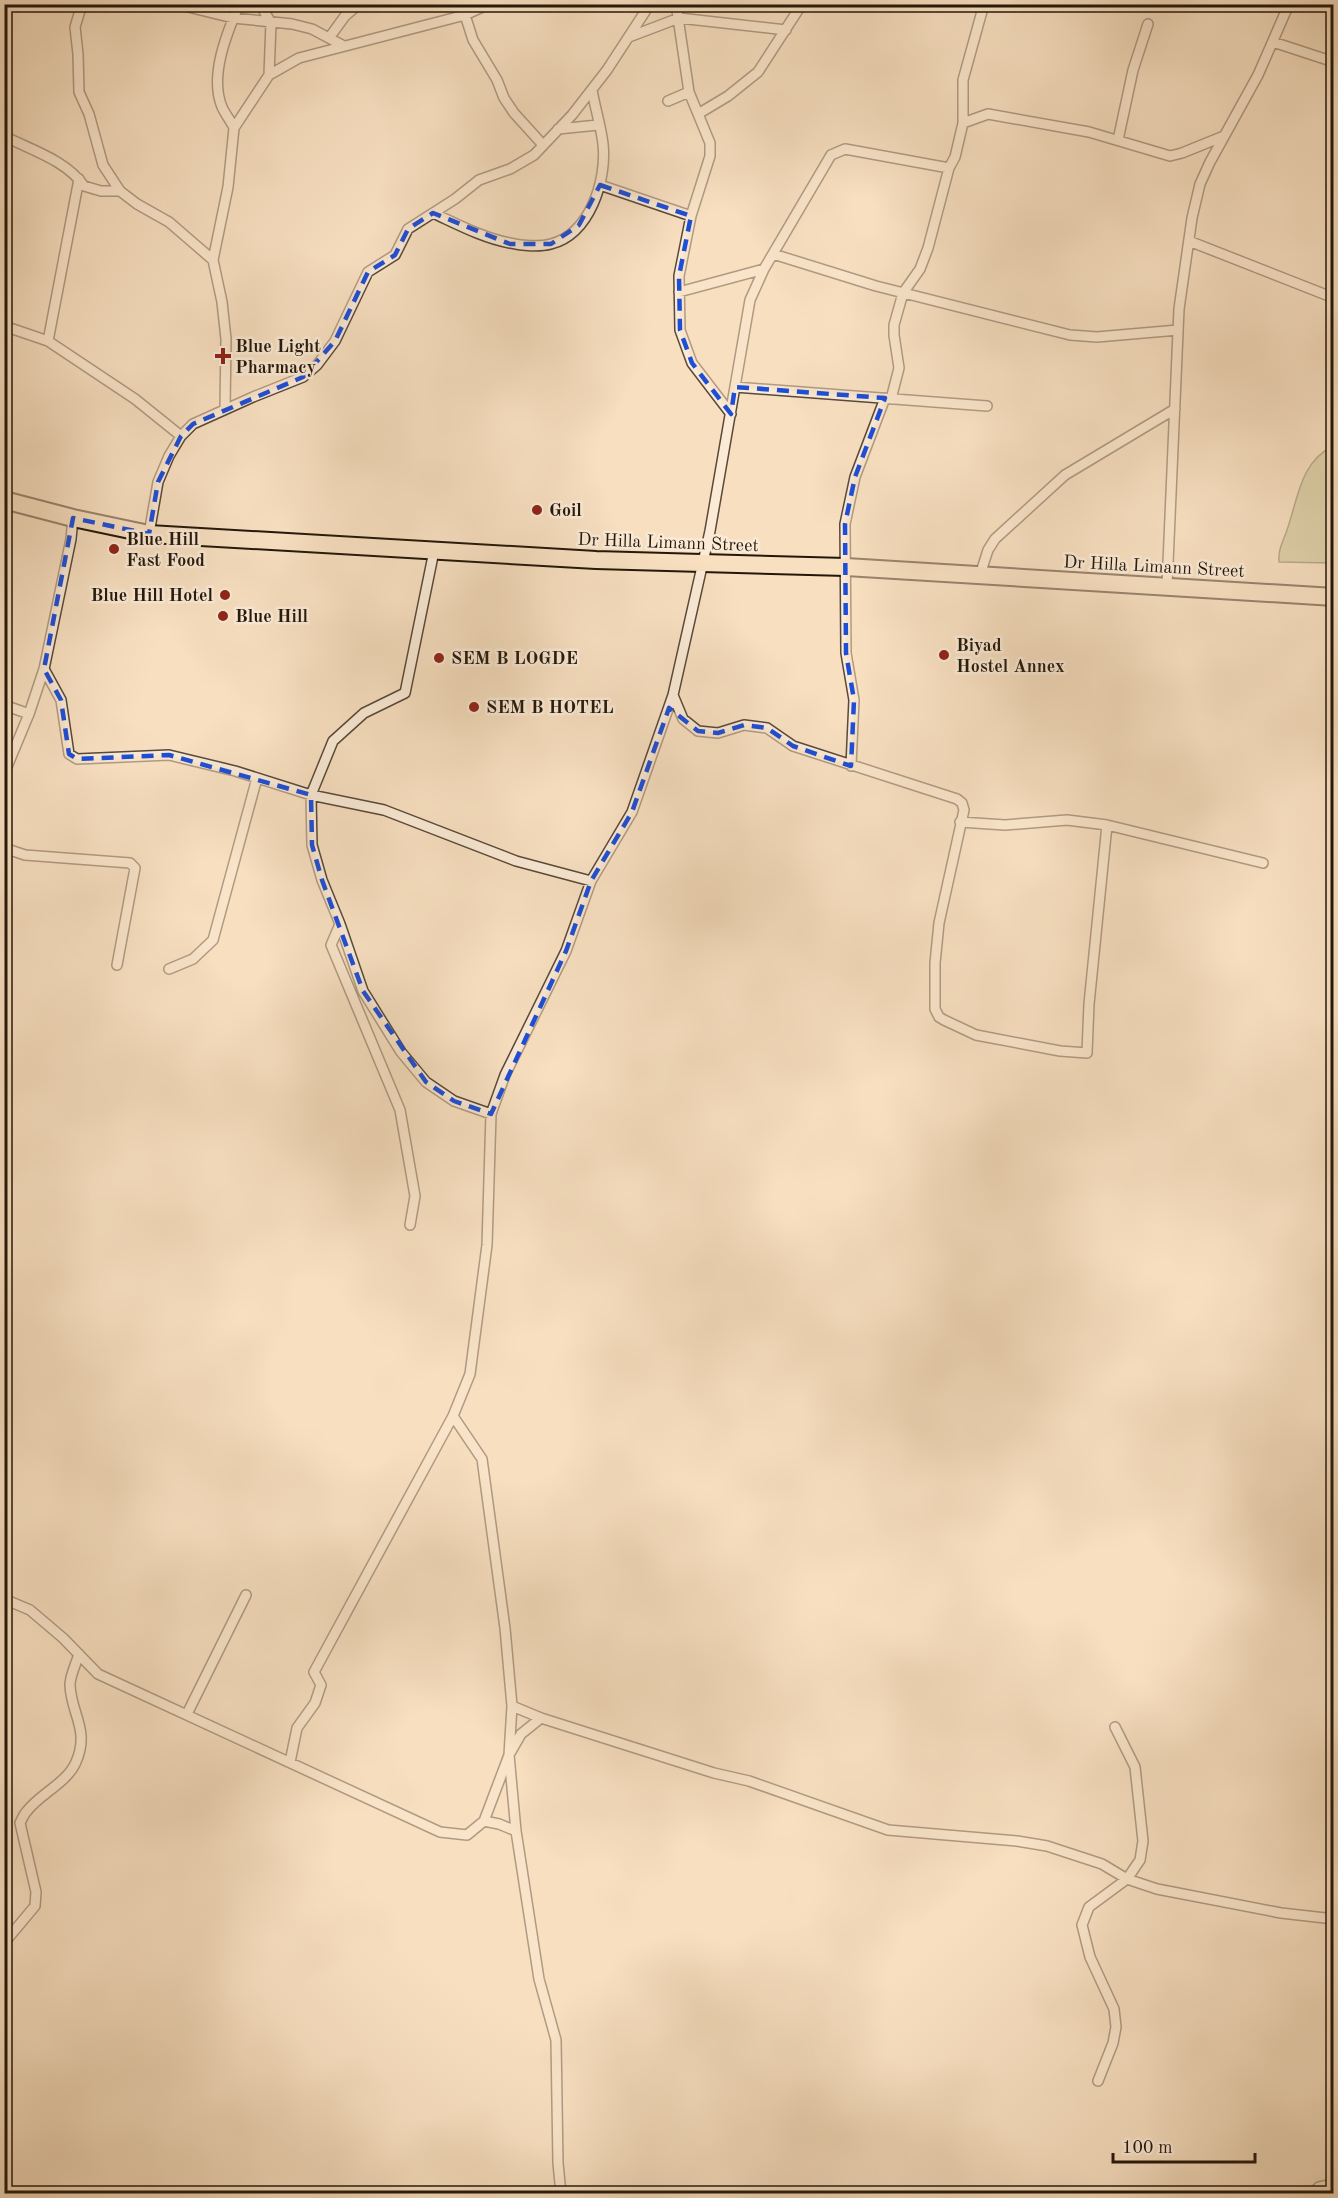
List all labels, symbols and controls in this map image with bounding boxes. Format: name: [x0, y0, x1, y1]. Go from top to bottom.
place label: Blue Light Pharmacy: [235, 338, 321, 377]
marker: Blue Light Pharmacy: [216, 349, 230, 363]
place label: Goil: [549, 502, 582, 520]
marker: Goil: [530, 503, 544, 517]
place label: Blue Hill Fast Food: [126, 531, 205, 570]
street label: Dr Hilla Limann Street: [577, 531, 759, 555]
marker: Blue Hill Fast Food: [107, 542, 121, 556]
street label: Dr Hilla Limann Street: [1063, 553, 1245, 581]
place label: Blue Hill Hotel: [90, 587, 213, 605]
marker: Blue Hill Hotel: [218, 588, 232, 602]
place label: Blue Hill: [235, 608, 308, 626]
marker: Blue Hill: [216, 609, 230, 623]
place label: Biyad Hostel Annex: [956, 637, 1065, 676]
marker: Biyad Hostel Annex: [937, 648, 951, 662]
place label: SEM B LOGDE: [451, 650, 578, 668]
marker: SEM B LOGDE: [432, 651, 446, 665]
place label: SEM B HOTEL: [486, 699, 613, 717]
marker: SEM B HOTEL: [467, 700, 481, 714]
scale bar: [1113, 2126, 1256, 2164]
text: 100 m: [1122, 2139, 1173, 2157]

